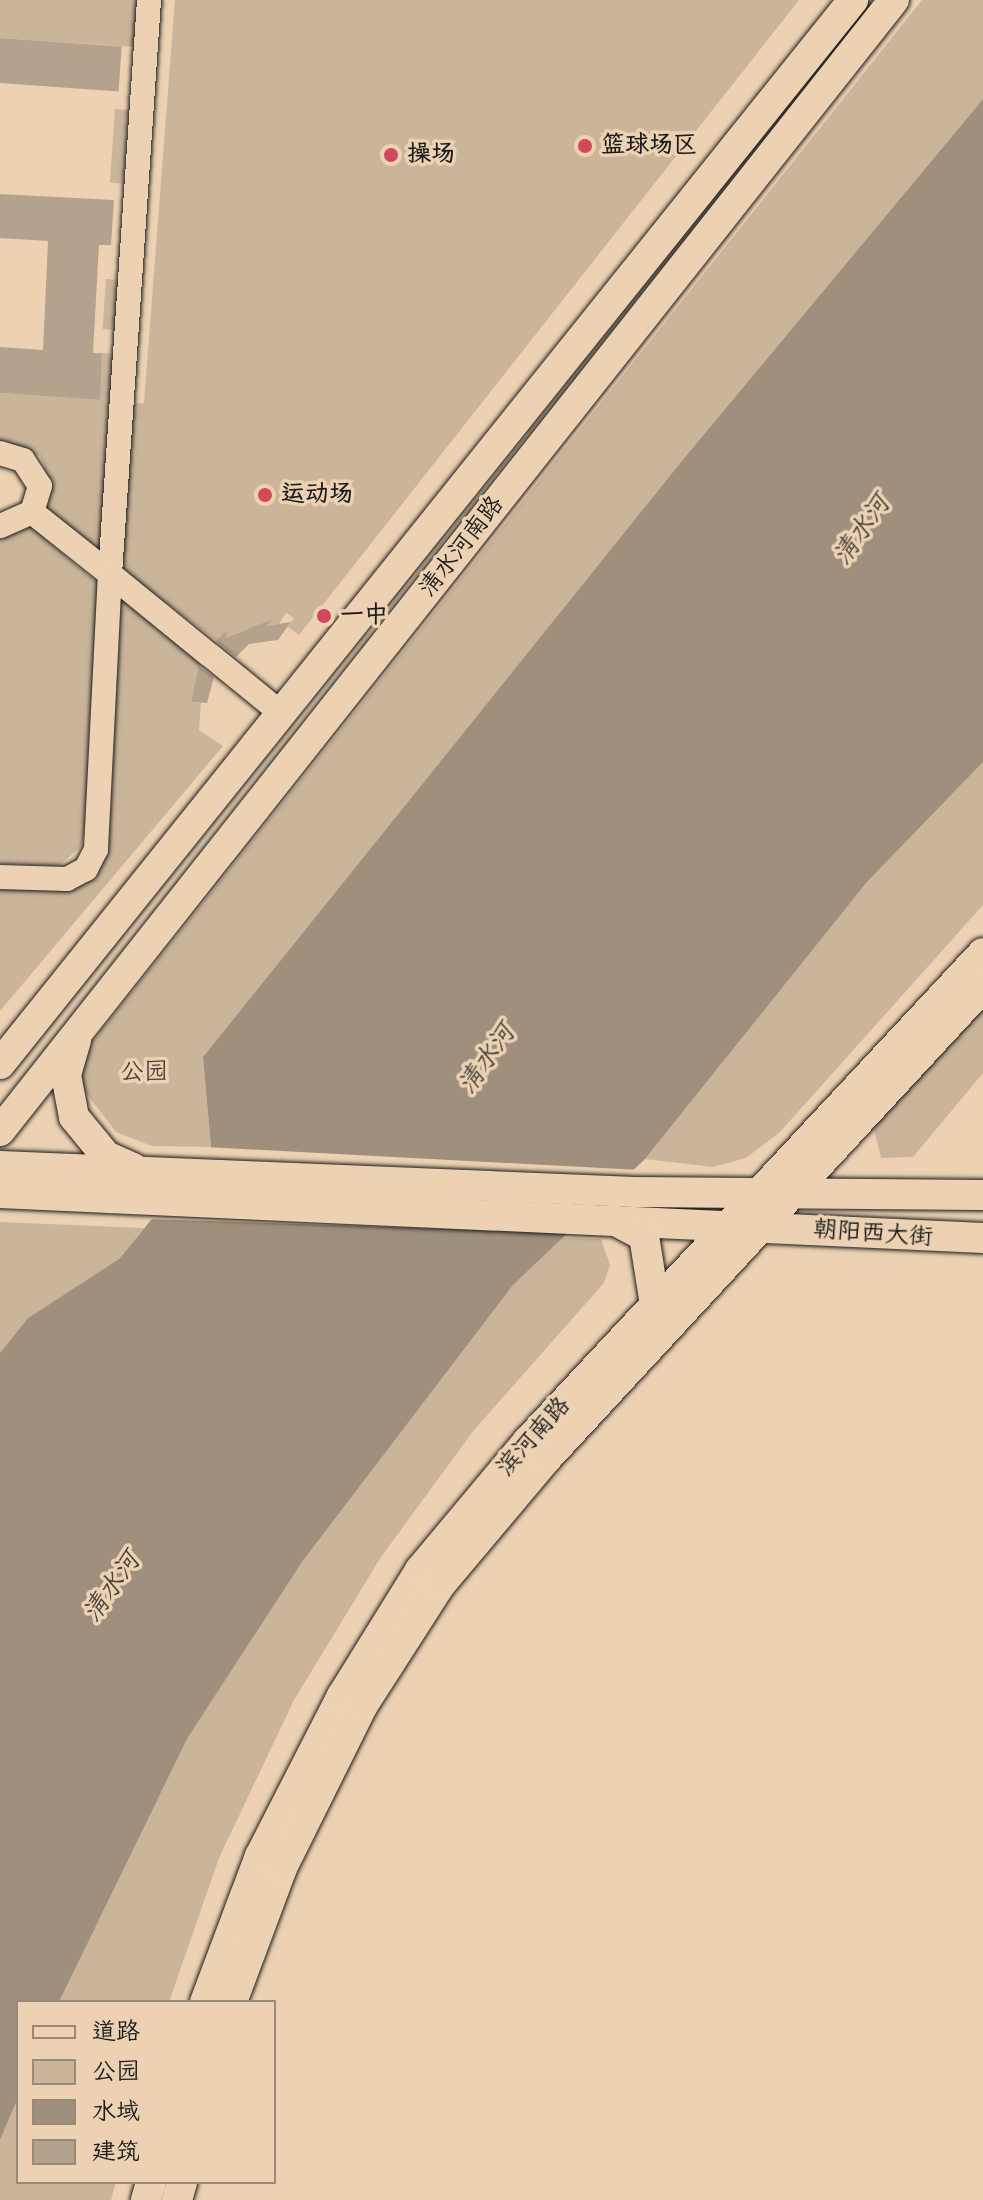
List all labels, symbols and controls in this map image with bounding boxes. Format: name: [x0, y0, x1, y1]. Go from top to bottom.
place label: 篮球场区: [601, 132, 697, 160]
marker: 篮球场区: [576, 137, 594, 155]
place label: 操场: [407, 141, 455, 169]
marker: 操场: [382, 146, 400, 164]
place label: 运动场: [281, 481, 353, 509]
marker: 运动场: [256, 486, 274, 504]
water label: 清水河: [828, 490, 898, 572]
street label: 清水河南路: [414, 491, 510, 603]
place label: 一中: [340, 602, 388, 630]
marker: 一中: [315, 607, 333, 625]
water label: 清水河: [453, 1019, 523, 1101]
park label: 公园: [120, 1059, 168, 1087]
street label: 朝阳西大街: [812, 1215, 934, 1253]
street label: 滨河南路: [491, 1392, 577, 1482]
water label: 清水河: [78, 1547, 148, 1629]
legend: [16, 2000, 276, 2184]
text: 道路: [92, 2013, 140, 2052]
text: 公园: [92, 2053, 140, 2092]
text: 水域: [92, 2093, 140, 2132]
text: 建筑: [92, 2133, 140, 2172]

